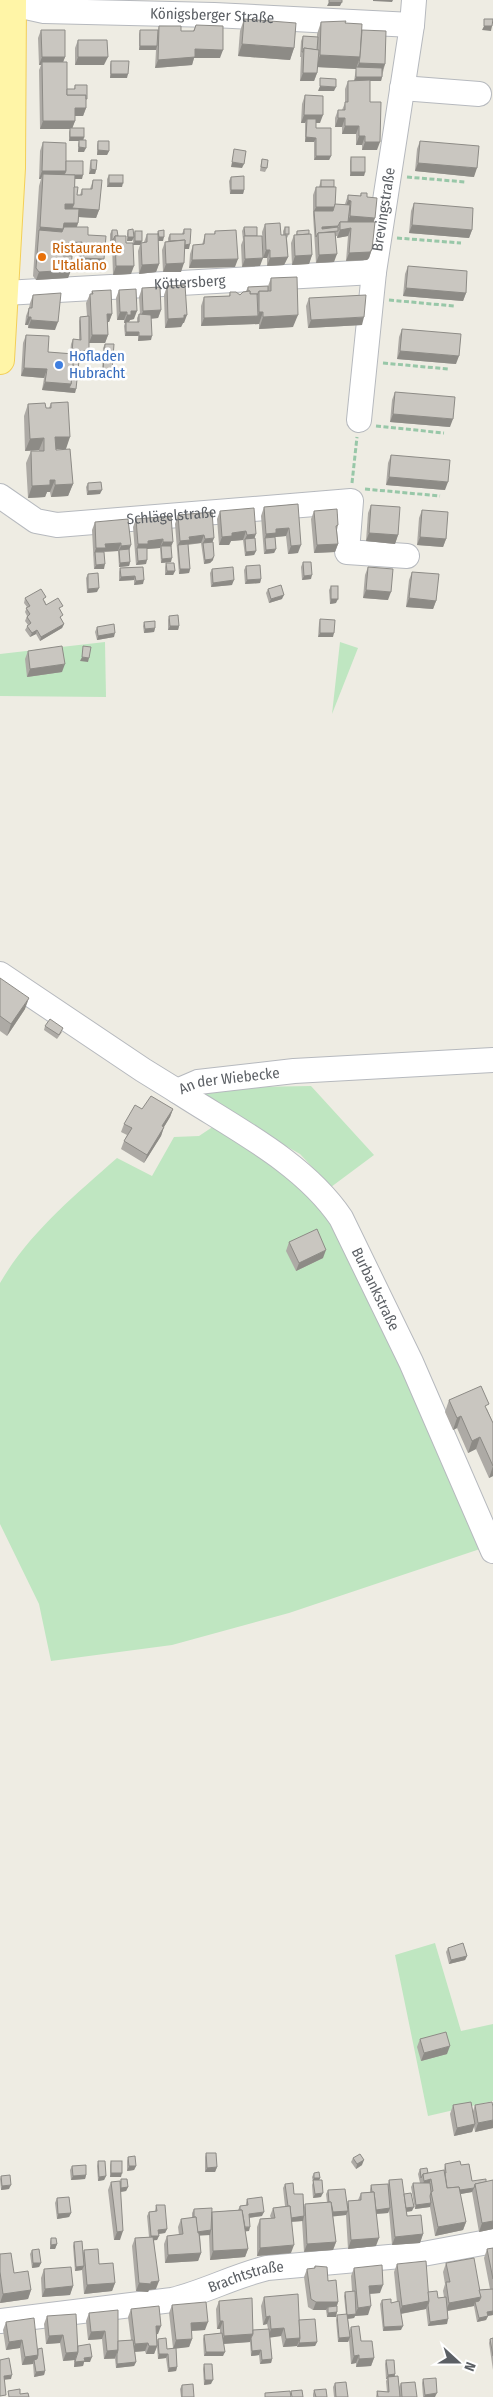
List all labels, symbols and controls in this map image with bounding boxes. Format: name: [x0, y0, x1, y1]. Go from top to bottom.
street label: Königsberger Straße: [150, 5, 275, 27]
street label: Brevingstraße: [368, 166, 399, 253]
place label: Ristaurante L'Italiano: [52, 239, 122, 274]
marker: Ristaurante L'Italiano: [36, 251, 48, 263]
street label: Köttersberg: [153, 271, 226, 294]
place label: Hofladen Hubracht: [69, 347, 125, 382]
marker: Hofladen Hubracht: [53, 359, 65, 371]
street label: Schlägelstraße: [126, 503, 217, 528]
street label: An der Wiebecke: [176, 1064, 281, 1098]
street label: Burbankstraße: [348, 1245, 403, 1334]
street label: Brachtstraße: [205, 2258, 284, 2297]
north arrow: [433, 2337, 483, 2387]
text: N: [460, 2360, 479, 2373]

